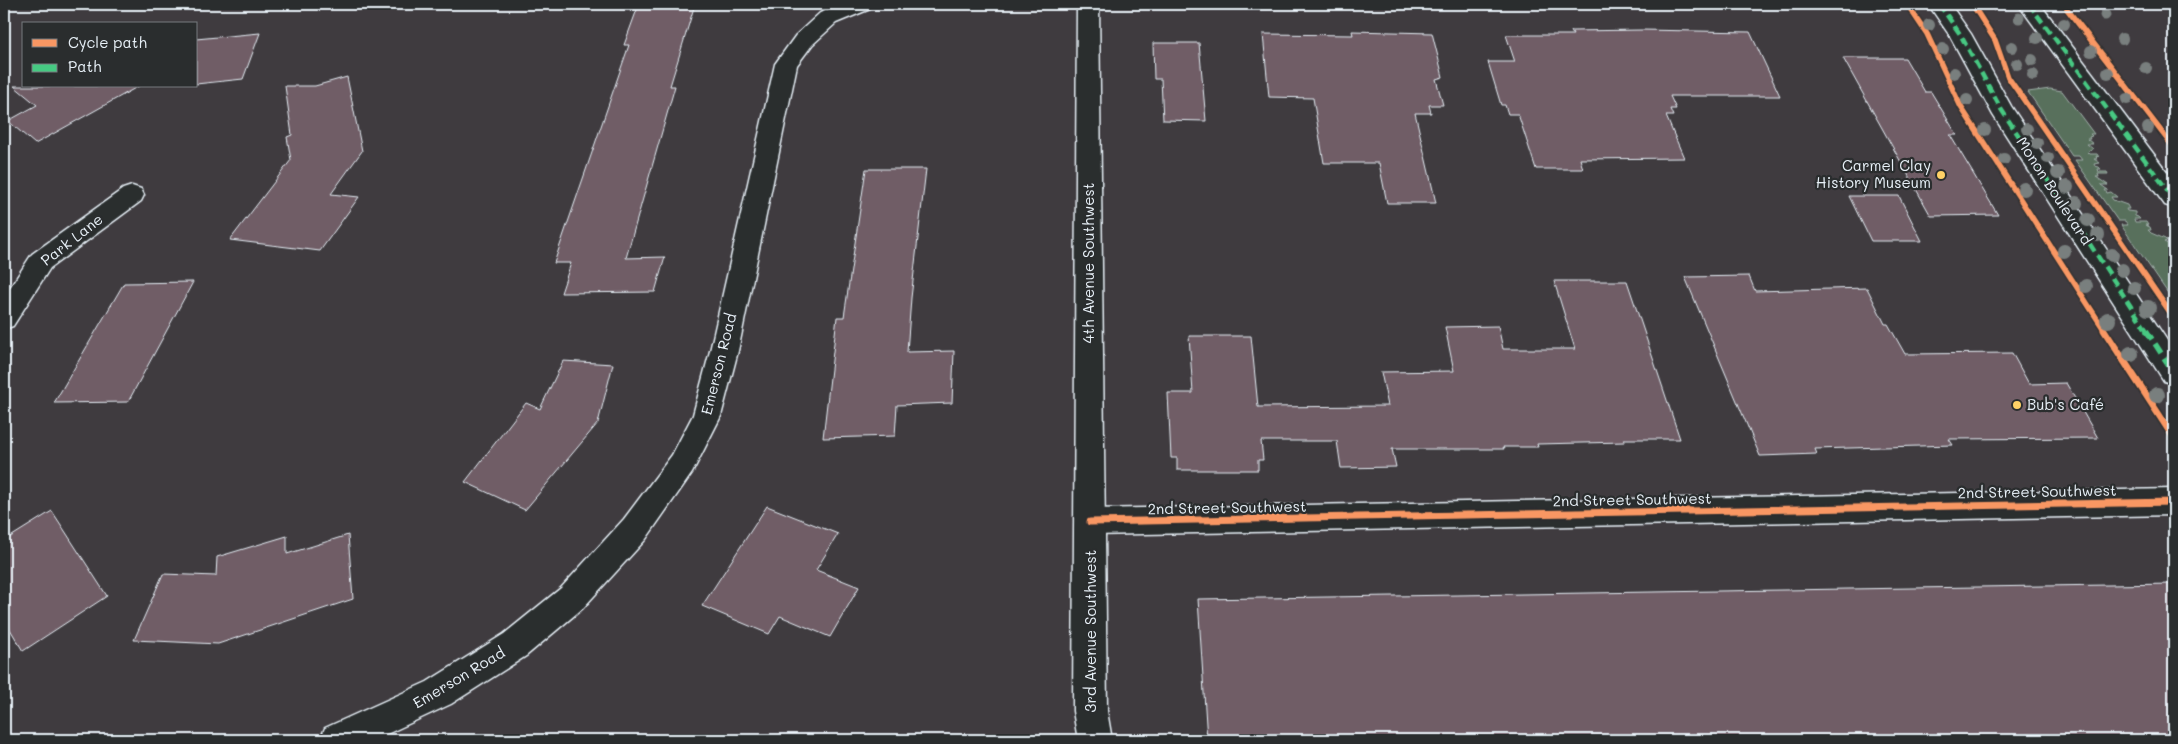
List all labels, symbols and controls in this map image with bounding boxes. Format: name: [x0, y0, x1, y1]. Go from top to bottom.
legend: [22, 22, 198, 88]
text: Cycle path: [68, 32, 147, 52]
text: Path: [68, 56, 102, 76]
street label: Monon Boulevard: [2012, 133, 2097, 248]
place label: Carmel Clay History Museum: [1816, 155, 1931, 192]
marker: Carmel Clay History Museum: [1935, 169, 1947, 181]
street label: 4th Avenue Southwest: [1078, 183, 1098, 343]
street label: Park Lane: [36, 209, 107, 270]
street label: Emerson Road: [696, 311, 740, 417]
place label: Bub's Café: [2027, 394, 2104, 414]
marker: Bub's Café: [2011, 399, 2023, 411]
street label: 2nd Street Southwest: [1957, 480, 2117, 502]
street label: 2nd Street Southwest: [1552, 488, 1712, 510]
street label: 2nd Street Southwest: [1147, 496, 1307, 518]
street label: 3rd Avenue Southwest: [1080, 550, 1100, 712]
street label: Emerson Road: [409, 642, 508, 713]

